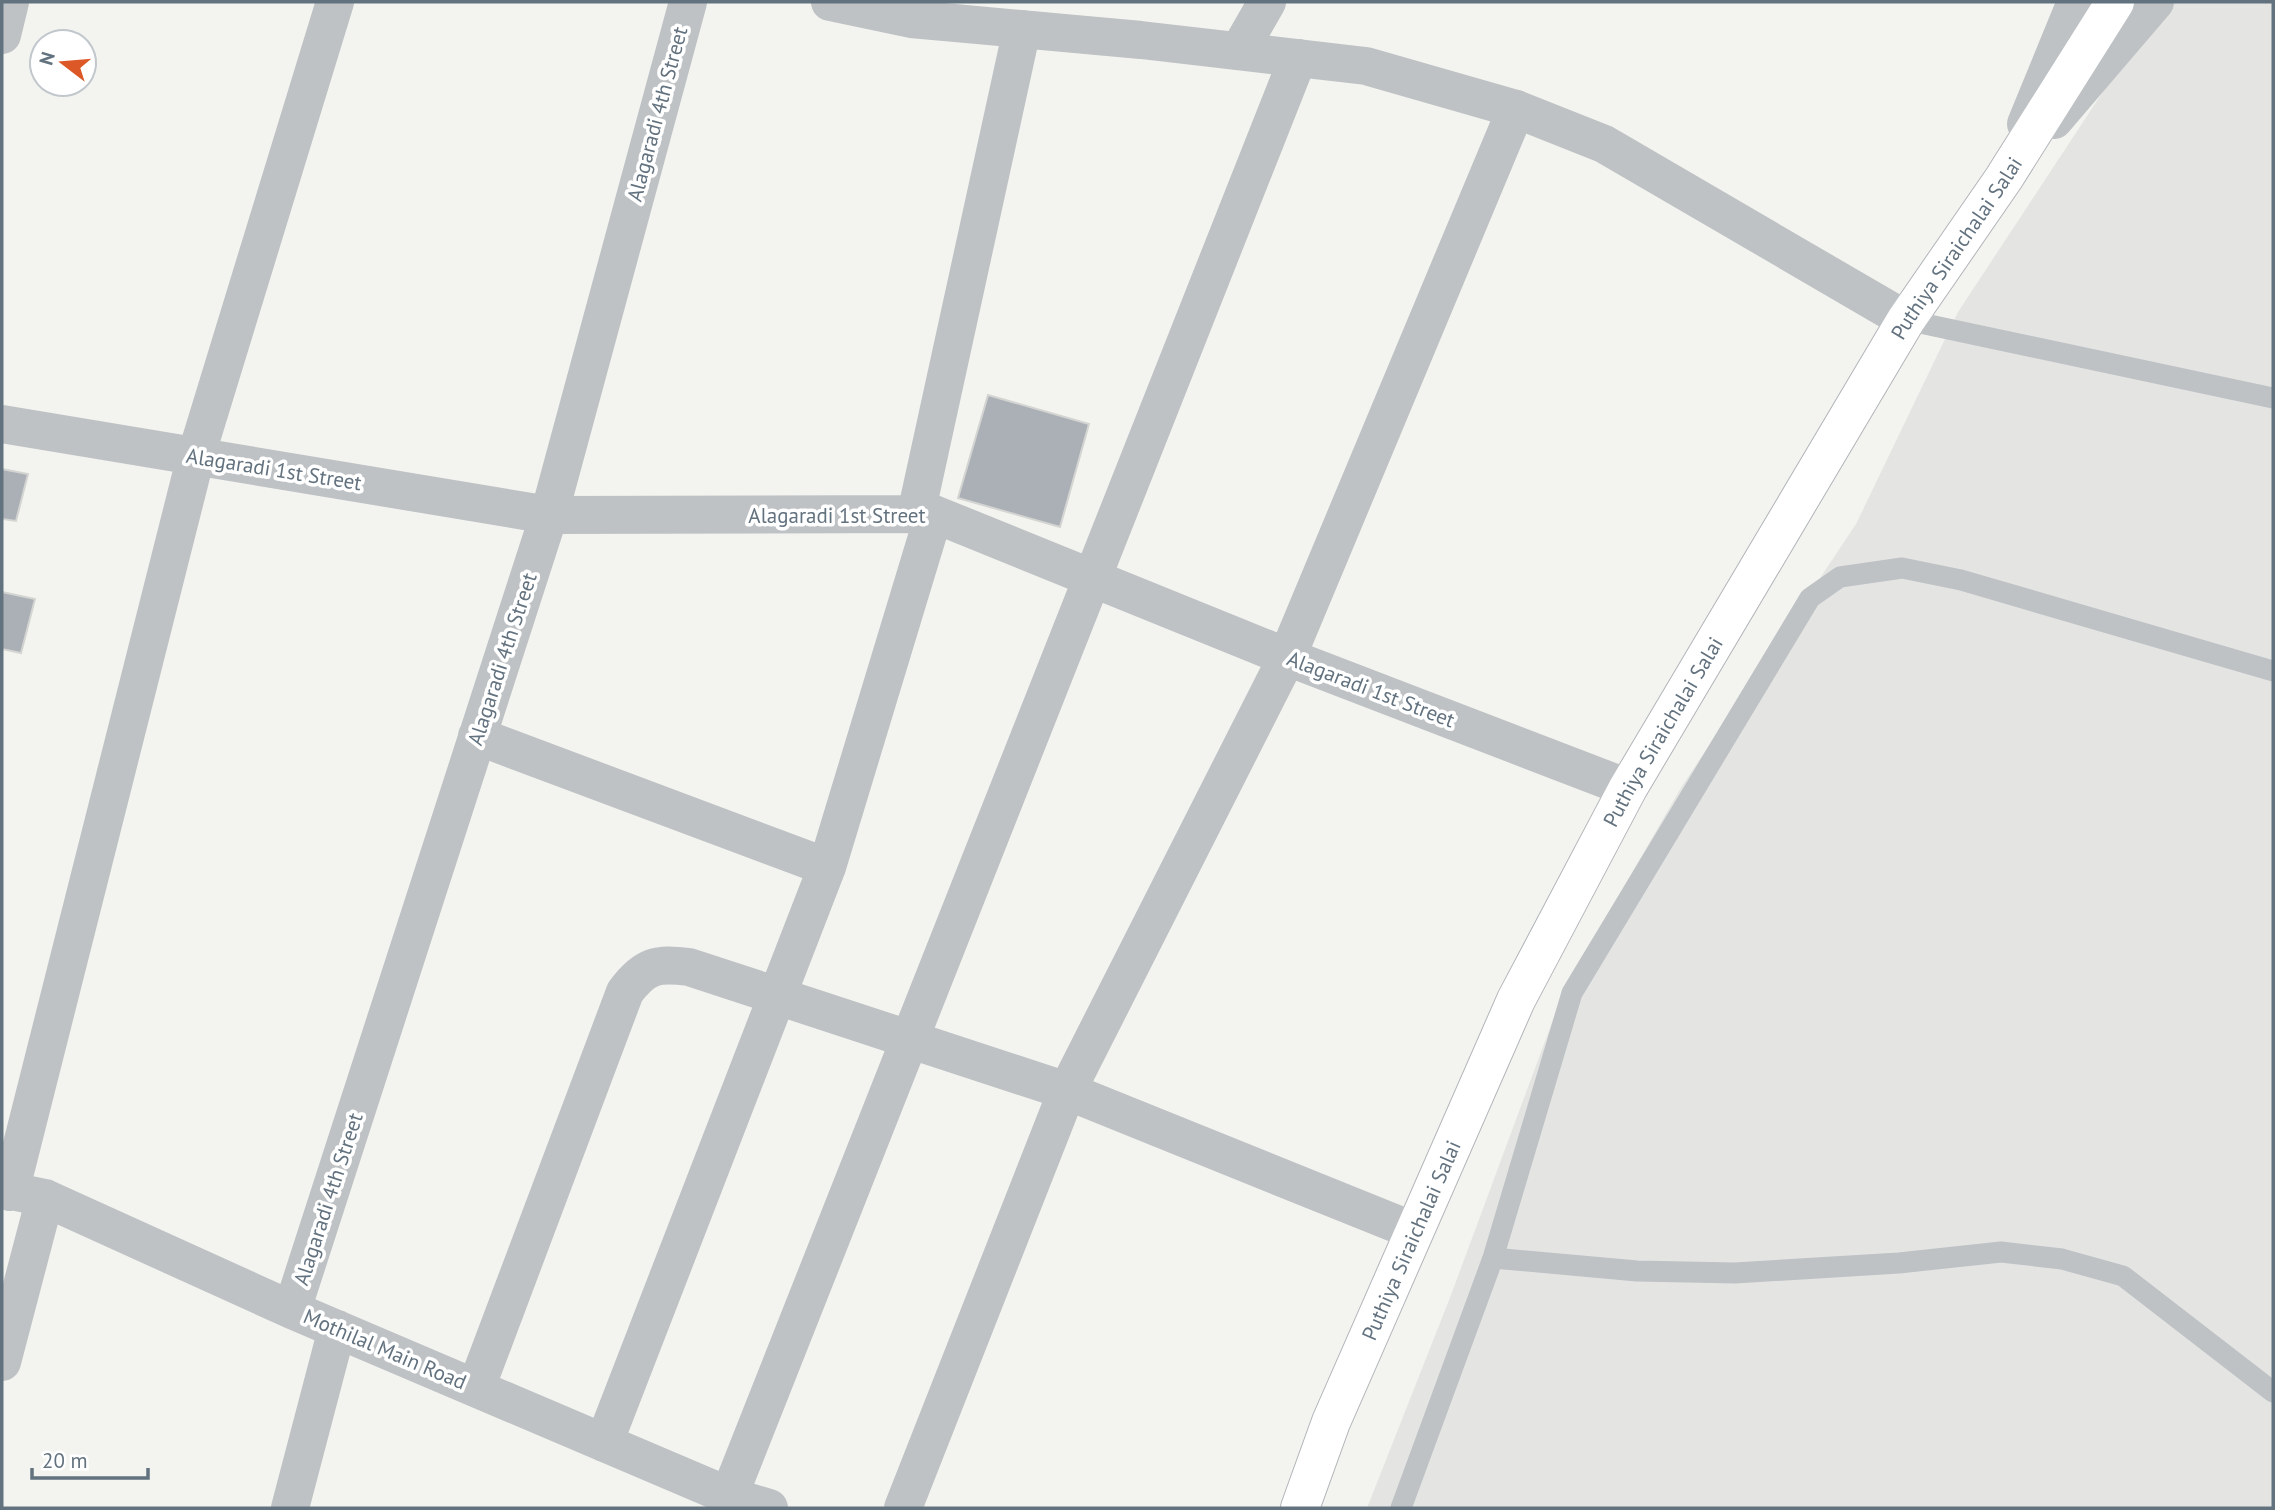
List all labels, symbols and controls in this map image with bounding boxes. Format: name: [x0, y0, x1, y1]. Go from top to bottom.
street label: Alagaradi 4th Street: [621, 24, 693, 204]
north arrow: [28, 28, 98, 98]
text: N: [33, 49, 60, 68]
street label: Puthiya Siraichalai Salai: [1884, 151, 2028, 344]
street label: Alagaradi 1st Street: [184, 442, 364, 496]
street label: Alagaradi 1st Street: [748, 502, 926, 529]
street label: Alagaradi 4th Street: [461, 569, 543, 749]
street label: Puthiya Siraichalai Salai: [1597, 632, 1728, 831]
street label: Alagaradi 1st Street: [1283, 645, 1459, 733]
street label: Alagaradi 4th Street: [287, 1109, 369, 1289]
street label: Puthiya Siraichalai Salai: [1355, 1136, 1466, 1344]
street label: Mothilal Main Road: [299, 1302, 471, 1396]
scale bar: [32, 1436, 147, 1480]
text: 20 m: [42, 1447, 88, 1474]

